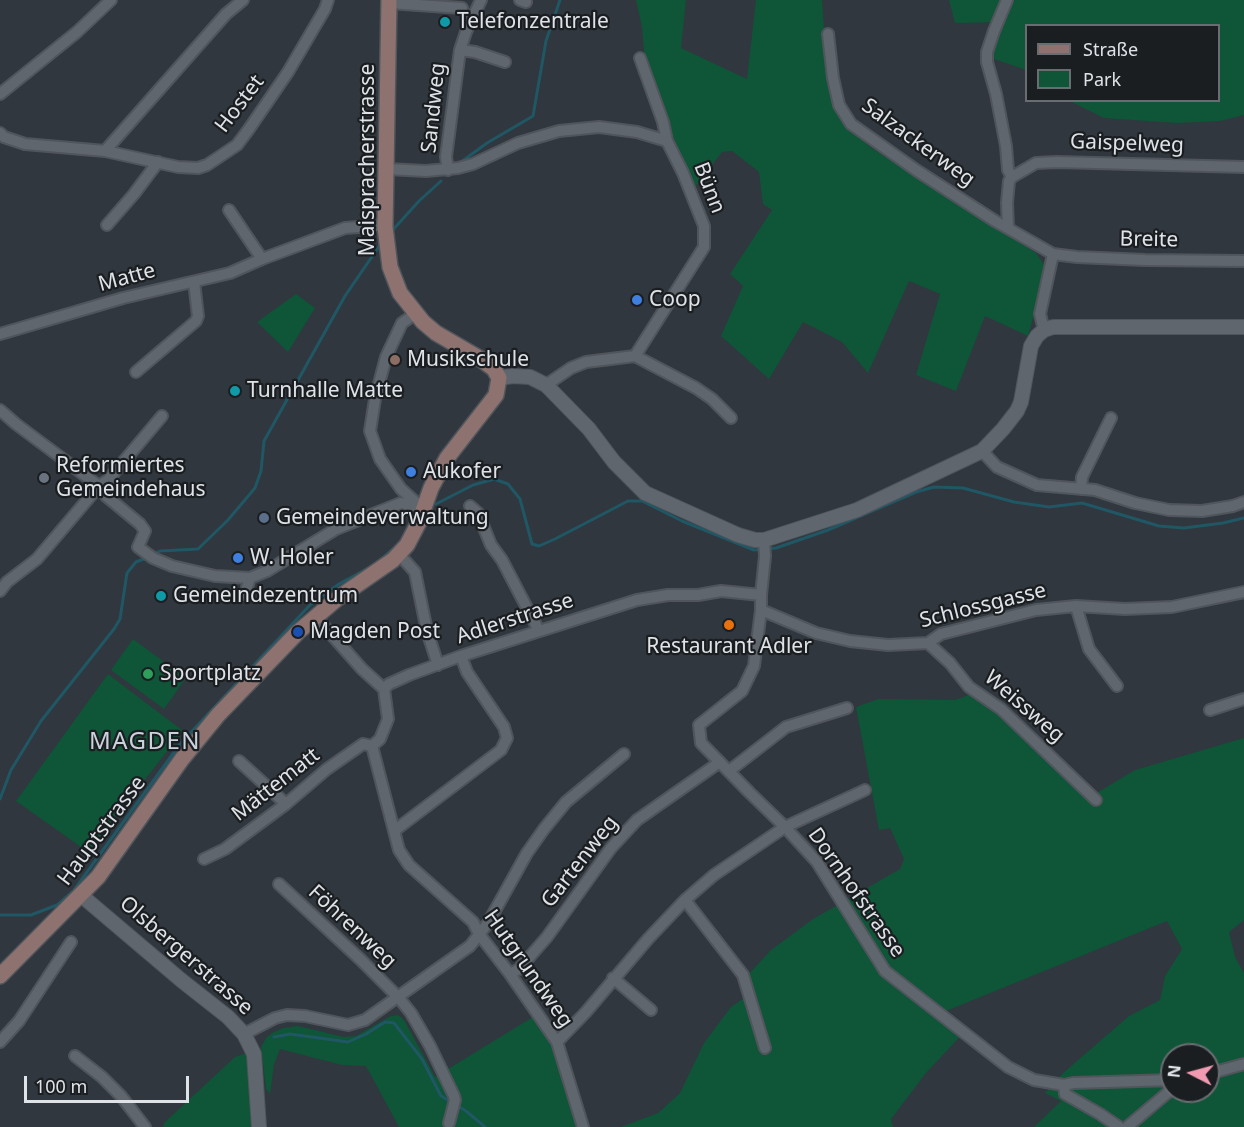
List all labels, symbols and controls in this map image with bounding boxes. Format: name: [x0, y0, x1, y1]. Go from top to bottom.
place label: Telefonzentrale: [457, 9, 609, 35]
marker: Telefonzentrale: [438, 15, 452, 29]
legend: [1025, 24, 1220, 102]
text: Straße: [1083, 37, 1138, 61]
street label: Sandweg: [417, 62, 451, 154]
street label: Maispracherstrasse: [355, 64, 381, 256]
text: Park: [1083, 67, 1121, 91]
street label: Hostet: [210, 70, 270, 138]
street label: Salzackerweg: [857, 94, 979, 192]
street label: Gaispelweg: [1070, 129, 1184, 159]
street label: Bünn: [688, 159, 730, 217]
street label: Breite: [1119, 227, 1179, 253]
street label: Matte: [96, 258, 158, 298]
place label: Coop: [649, 287, 701, 313]
marker: Coop: [630, 293, 644, 307]
place label: Musikschule: [407, 347, 529, 373]
marker: Musikschule: [388, 353, 402, 367]
place label: Turnhalle Matte: [247, 378, 403, 404]
marker: Turnhalle Matte: [228, 384, 242, 398]
place label: Reformiertes Gemeindehaus: [56, 453, 206, 503]
place label: Aukofer: [423, 459, 501, 485]
marker: Aukofer: [404, 465, 418, 479]
marker: Reformiertes Gemeindehaus: [37, 471, 51, 485]
place label: Gemeindeverwaltung: [276, 505, 489, 531]
marker: Gemeindeverwaltung: [257, 511, 271, 525]
place label: W. Holer: [250, 545, 334, 571]
marker: W. Holer: [231, 551, 245, 565]
street label: Schlossgasse: [917, 578, 1049, 634]
place label: Gemeindezentrum: [173, 583, 358, 609]
street label: Adlerstrasse: [453, 588, 577, 650]
marker: Gemeindezentrum: [154, 589, 168, 603]
marker: Restaurant Adler: [722, 618, 736, 632]
place label: Magden Post: [310, 619, 440, 645]
marker: Magden Post: [291, 625, 305, 639]
place label: Restaurant Adler: [646, 634, 812, 660]
place label: Sportplatz: [160, 661, 261, 687]
street label: Weissweg: [979, 665, 1069, 749]
marker: Sportplatz: [141, 667, 155, 681]
district label: MAGDEN: [89, 728, 201, 756]
street label: Mättematt: [227, 743, 325, 827]
street label: Hauptstrasse: [53, 771, 151, 891]
street label: Gartenweg: [536, 811, 624, 913]
street label: Dornhofstrasse: [802, 823, 910, 963]
street label: Föhrenweg: [303, 880, 401, 974]
street label: Olsbergerstrasse: [114, 891, 258, 1021]
street label: Hutgrundweg: [478, 905, 578, 1033]
north arrow: [1160, 1043, 1220, 1103]
scale bar: [27, 1064, 192, 1102]
text: N: [1162, 1064, 1186, 1079]
text: 100 m: [35, 1074, 87, 1098]

